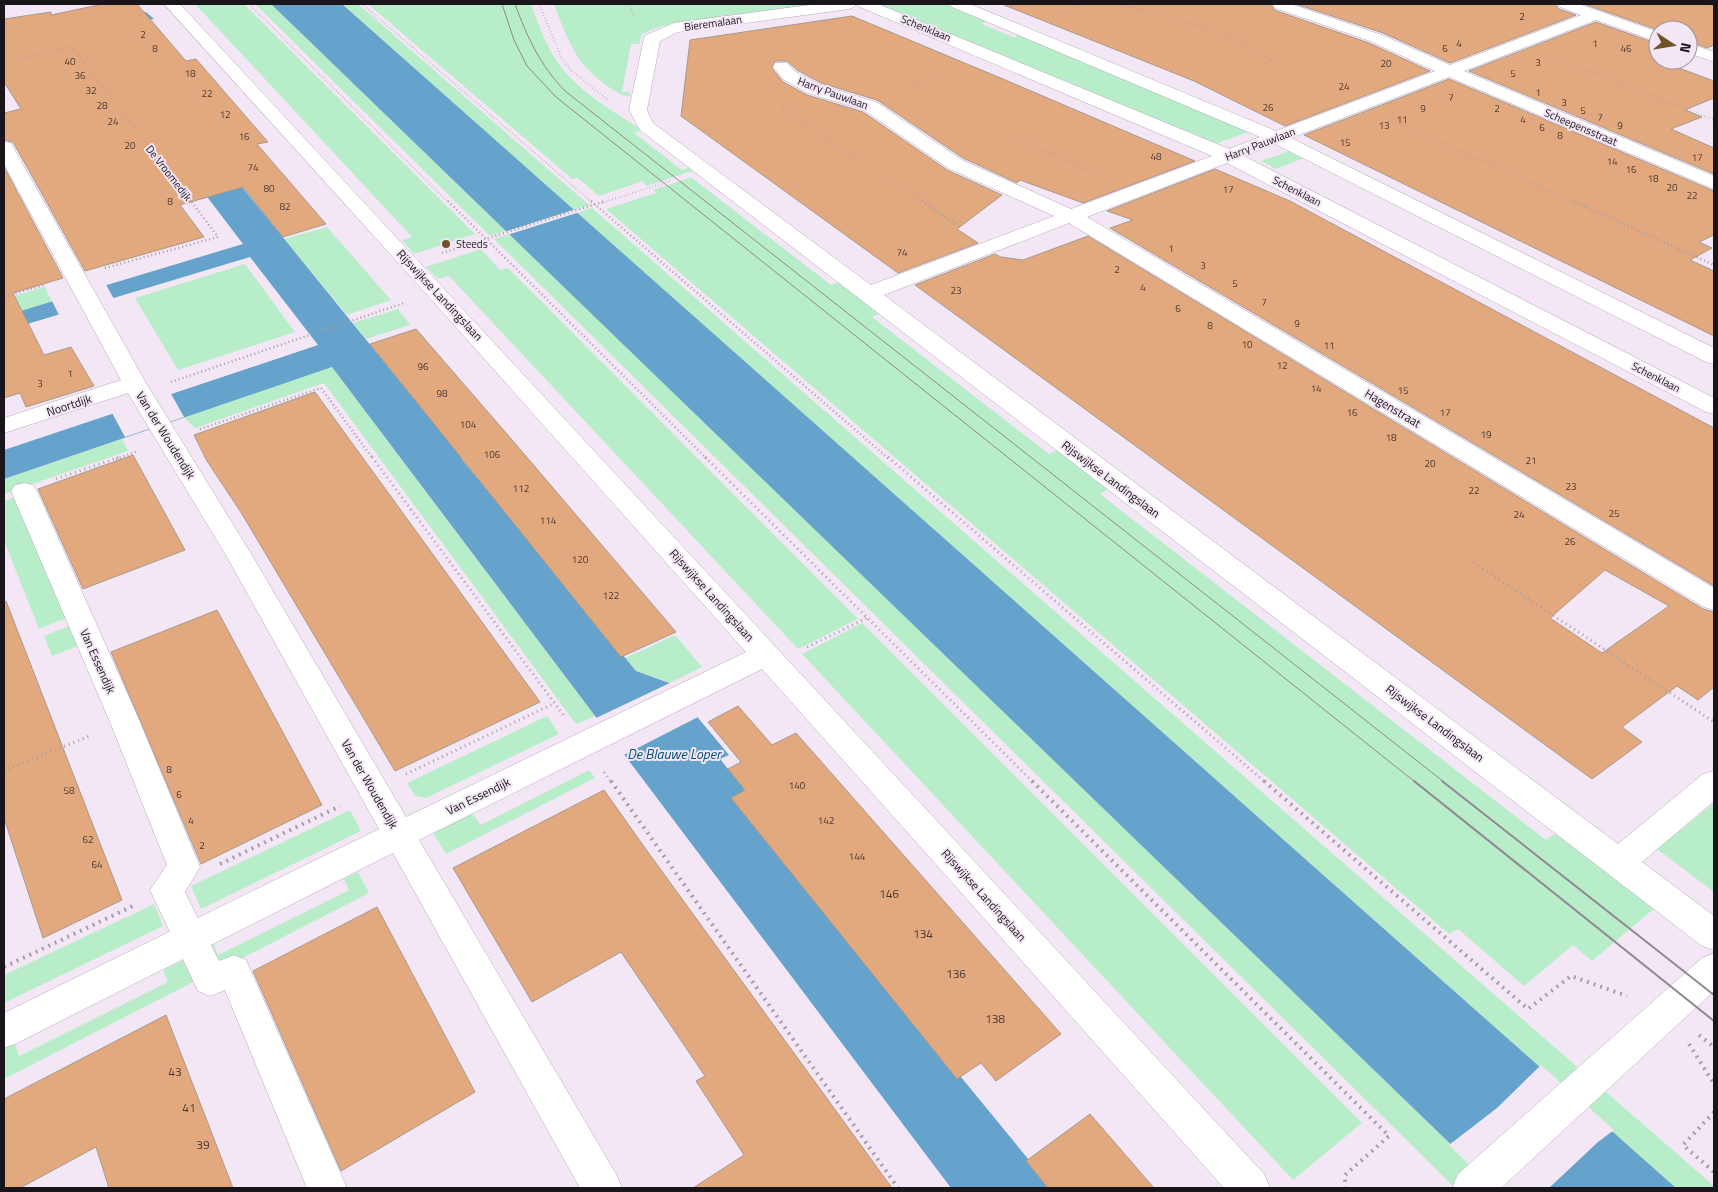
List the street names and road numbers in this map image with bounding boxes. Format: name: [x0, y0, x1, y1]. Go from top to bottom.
street label: Bieremalaan: [683, 11, 743, 35]
street label: Schenklaan: [898, 11, 954, 45]
street label: Harry Pauwlaan: [796, 73, 871, 113]
street label: Scheepensstraat: [1542, 104, 1620, 150]
street label: Harry Pauwlaan: [1223, 123, 1297, 165]
street label: De Vroomedijk: [142, 142, 196, 205]
street label: Schenklaan: [1270, 172, 1324, 210]
street label: Rijswijkse Landingslaan: [392, 245, 488, 345]
street label: Schenklaan: [1629, 358, 1683, 396]
street label: Hagenstraat: [1361, 384, 1426, 433]
street label: Van der Woudendijk: [131, 387, 201, 483]
street label: Noortdijk: [44, 389, 94, 421]
street label: Rijswijkse Landingslaan: [1058, 436, 1164, 522]
street label: Rijswijkse Landingslaan: [665, 544, 759, 646]
street label: Van Essendijk: [75, 625, 121, 697]
street label: Rijswijkse Landingslaan: [1382, 680, 1488, 766]
street label: Van der Woudendijk: [337, 736, 403, 832]
street label: Van Essendijk: [443, 772, 514, 820]
street label: Rijswijkse Landingslaan: [937, 844, 1031, 946]

